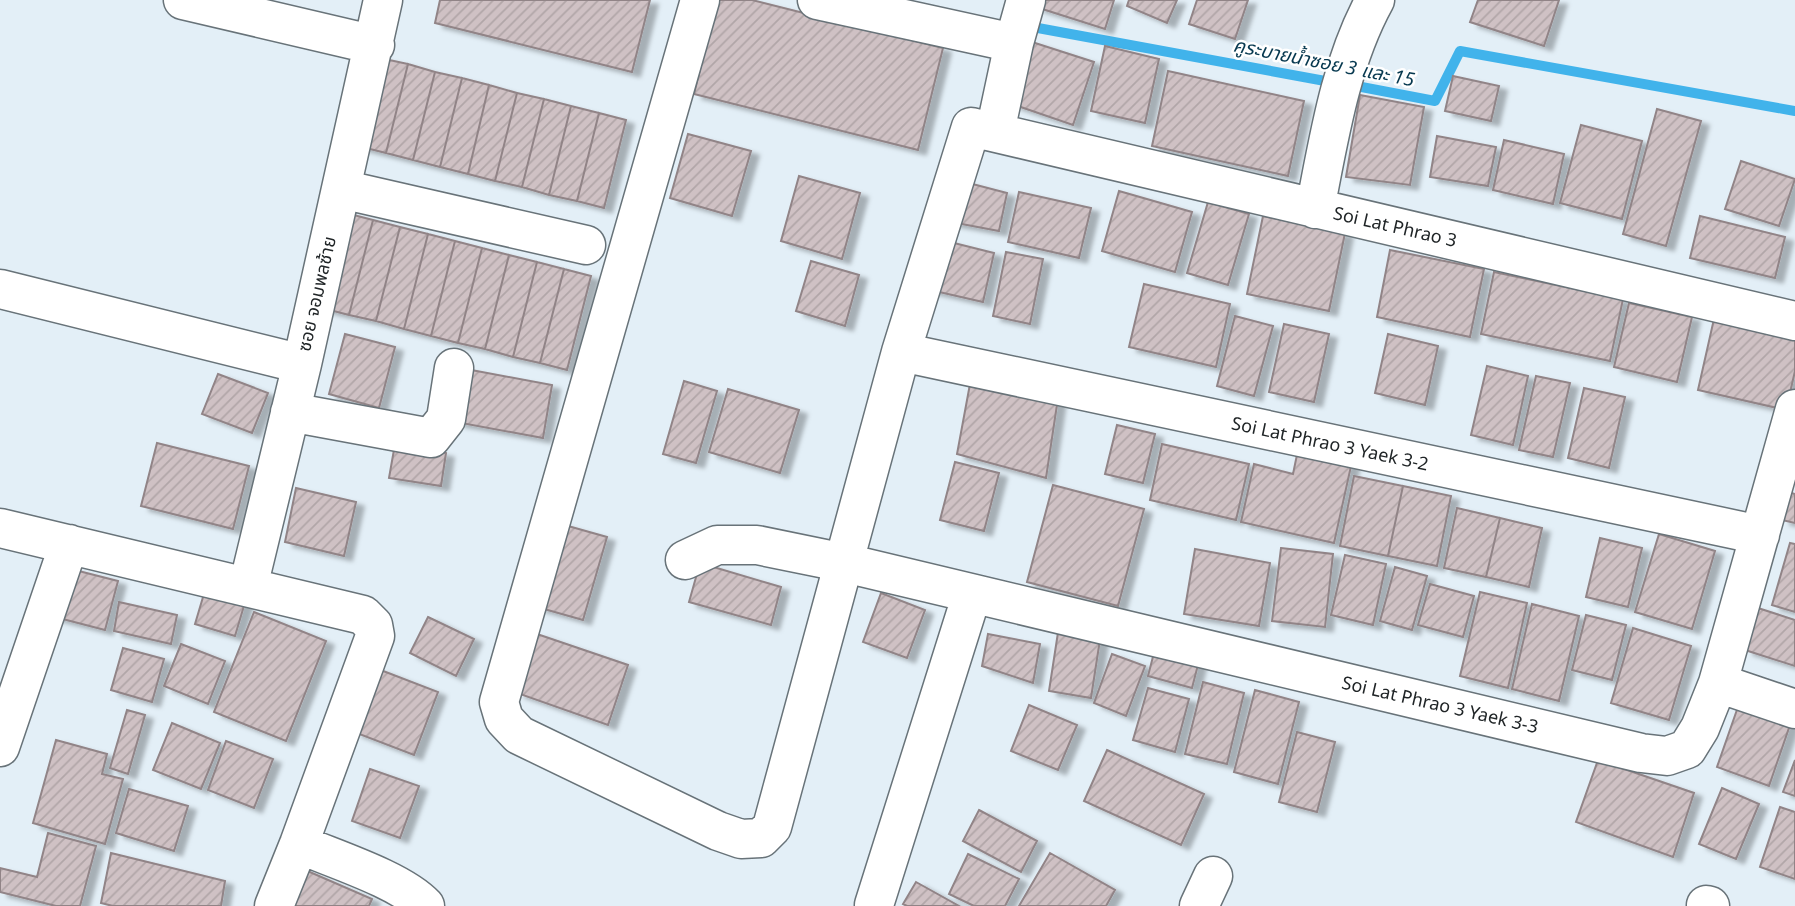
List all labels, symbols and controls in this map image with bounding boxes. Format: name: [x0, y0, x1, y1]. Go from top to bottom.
water label: คูระบายน้ำซอย 3 และ 15: [1231, 32, 1417, 92]
street label: Soi Lat Phrao 3: [1331, 200, 1459, 252]
street label: ซอย จอมพลซ้าย: [291, 234, 341, 354]
street label: Soi Lat Phrao 3 Yaek 3-2: [1230, 410, 1431, 476]
street label: Soi Lat Phrao 3 Yaek 3-3: [1340, 670, 1541, 738]

